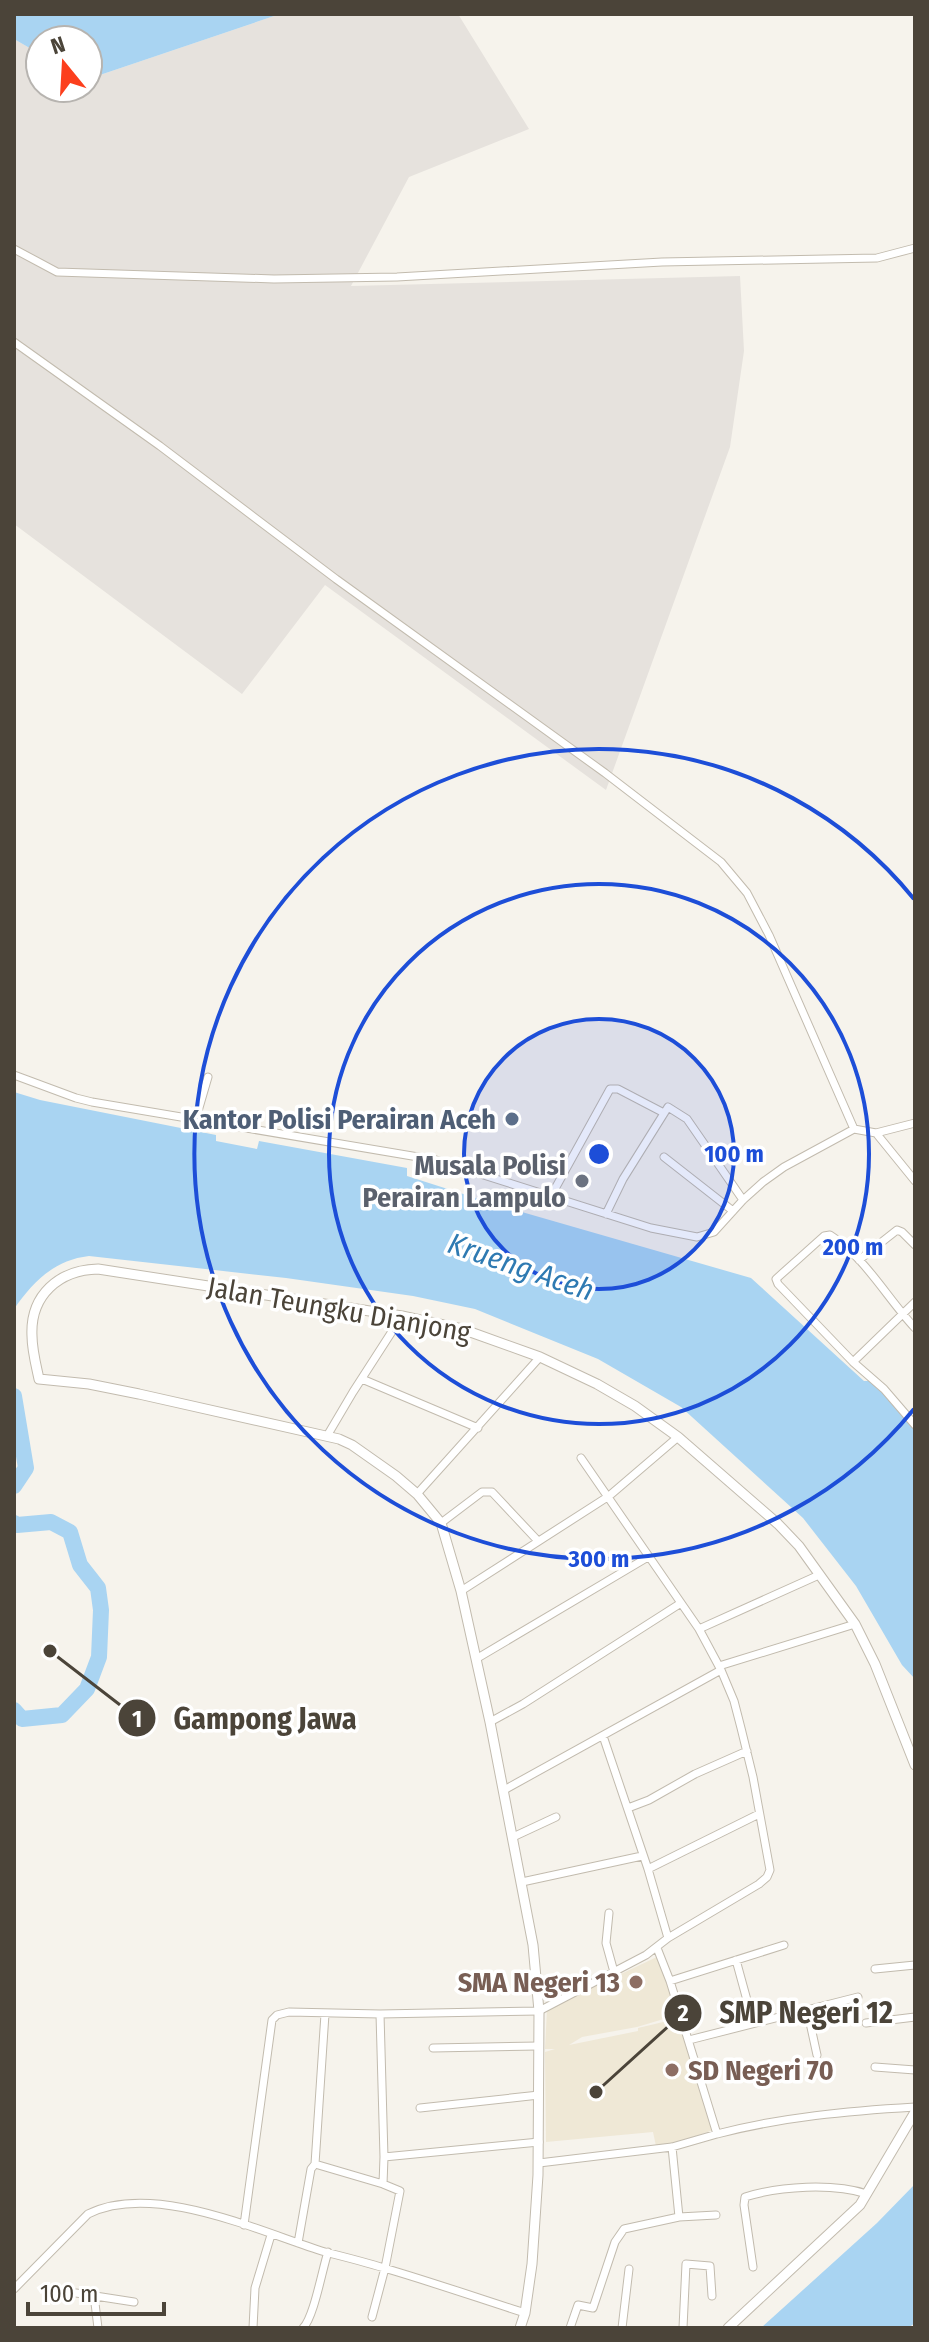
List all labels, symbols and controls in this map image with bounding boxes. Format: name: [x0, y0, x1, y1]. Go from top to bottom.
north arrow: [24, 24, 104, 104]
text: N: [48, 31, 68, 60]
place label: Kantor Polisi Perairan Aceh: [183, 1103, 496, 1136]
marker: Kantor Polisi Perairan Aceh: [503, 1110, 521, 1128]
centre of rings: [585, 1140, 613, 1168]
text: 100 m: [704, 1140, 764, 1168]
place label: Musala Polisi Perairan Lampulo: [363, 1149, 566, 1214]
marker: Musala Polisi Perairan Lampulo: [573, 1172, 591, 1190]
water label: Krueng Aceh: [443, 1225, 599, 1309]
text: 200 m: [822, 1233, 883, 1261]
street label: Jalan Teungku Dianjong: [205, 1270, 474, 1349]
text: 300 m: [568, 1545, 629, 1573]
callout: Gampong Jawa: [117, 1691, 372, 1745]
text: Gampong Jawa: [173, 1701, 357, 1737]
text: 1: [132, 1705, 142, 1733]
place label: SMA Negeri 13: [458, 1966, 620, 1999]
marker: SMA Negeri 13: [627, 1973, 645, 1991]
callout: SMP Negeri 12: [663, 1986, 908, 2040]
text: SMP Negeri 12: [719, 1995, 893, 2031]
text: 2: [676, 1999, 689, 2027]
place label: SD Negeri 70: [688, 2054, 834, 2087]
marker: SD Negeri 70: [663, 2061, 681, 2079]
scale bar: [28, 2266, 164, 2316]
text: 100 m: [40, 2280, 98, 2308]

